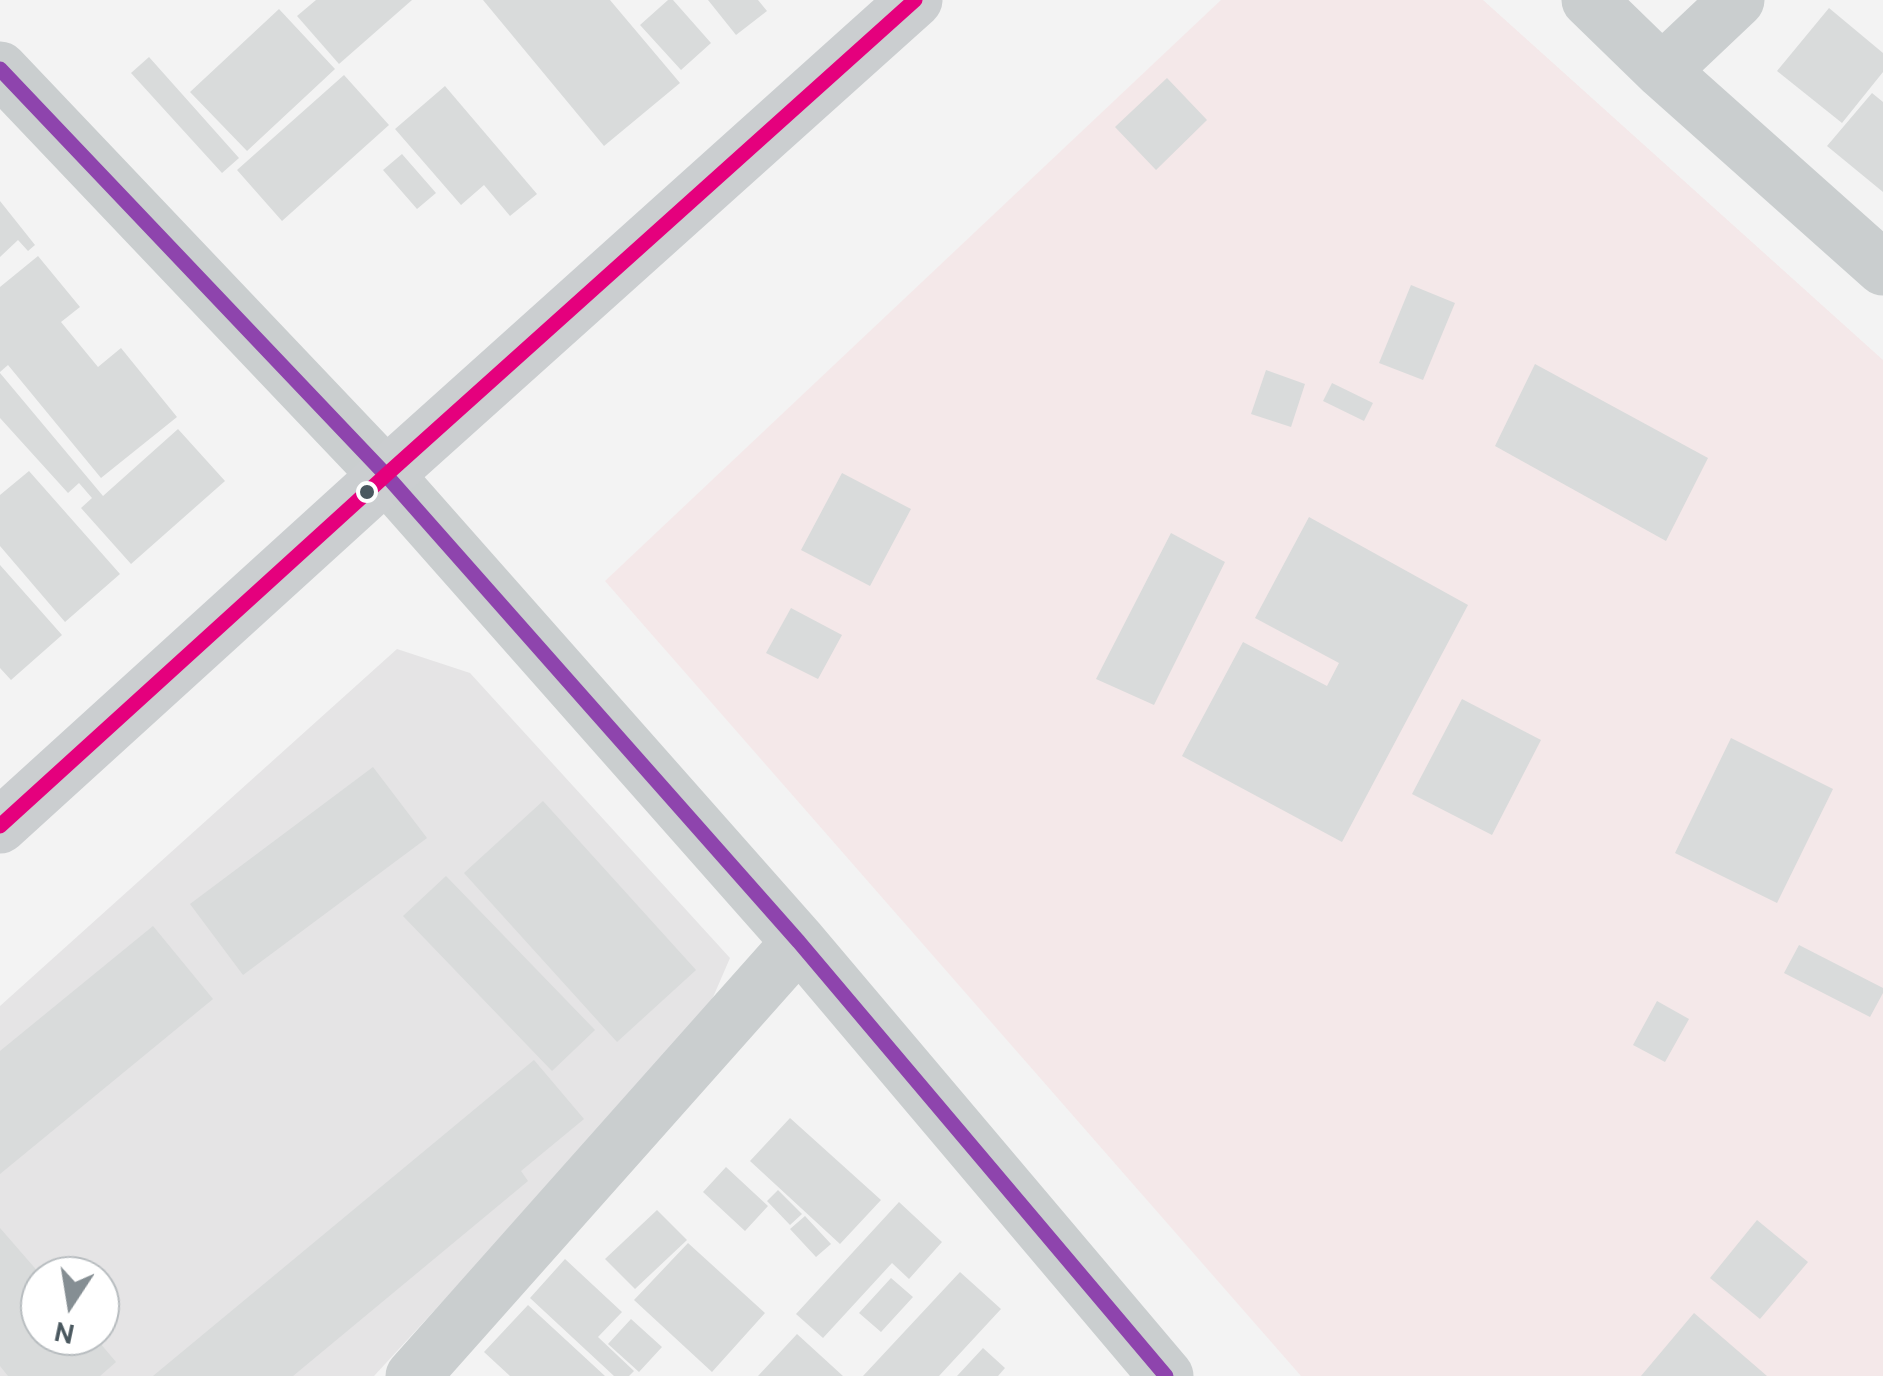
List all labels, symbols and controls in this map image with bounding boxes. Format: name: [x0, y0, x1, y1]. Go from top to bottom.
unlabelled marker: [357, 482, 377, 502]
north arrow: [20, 1256, 120, 1356]
text: N: [51, 1315, 77, 1352]

